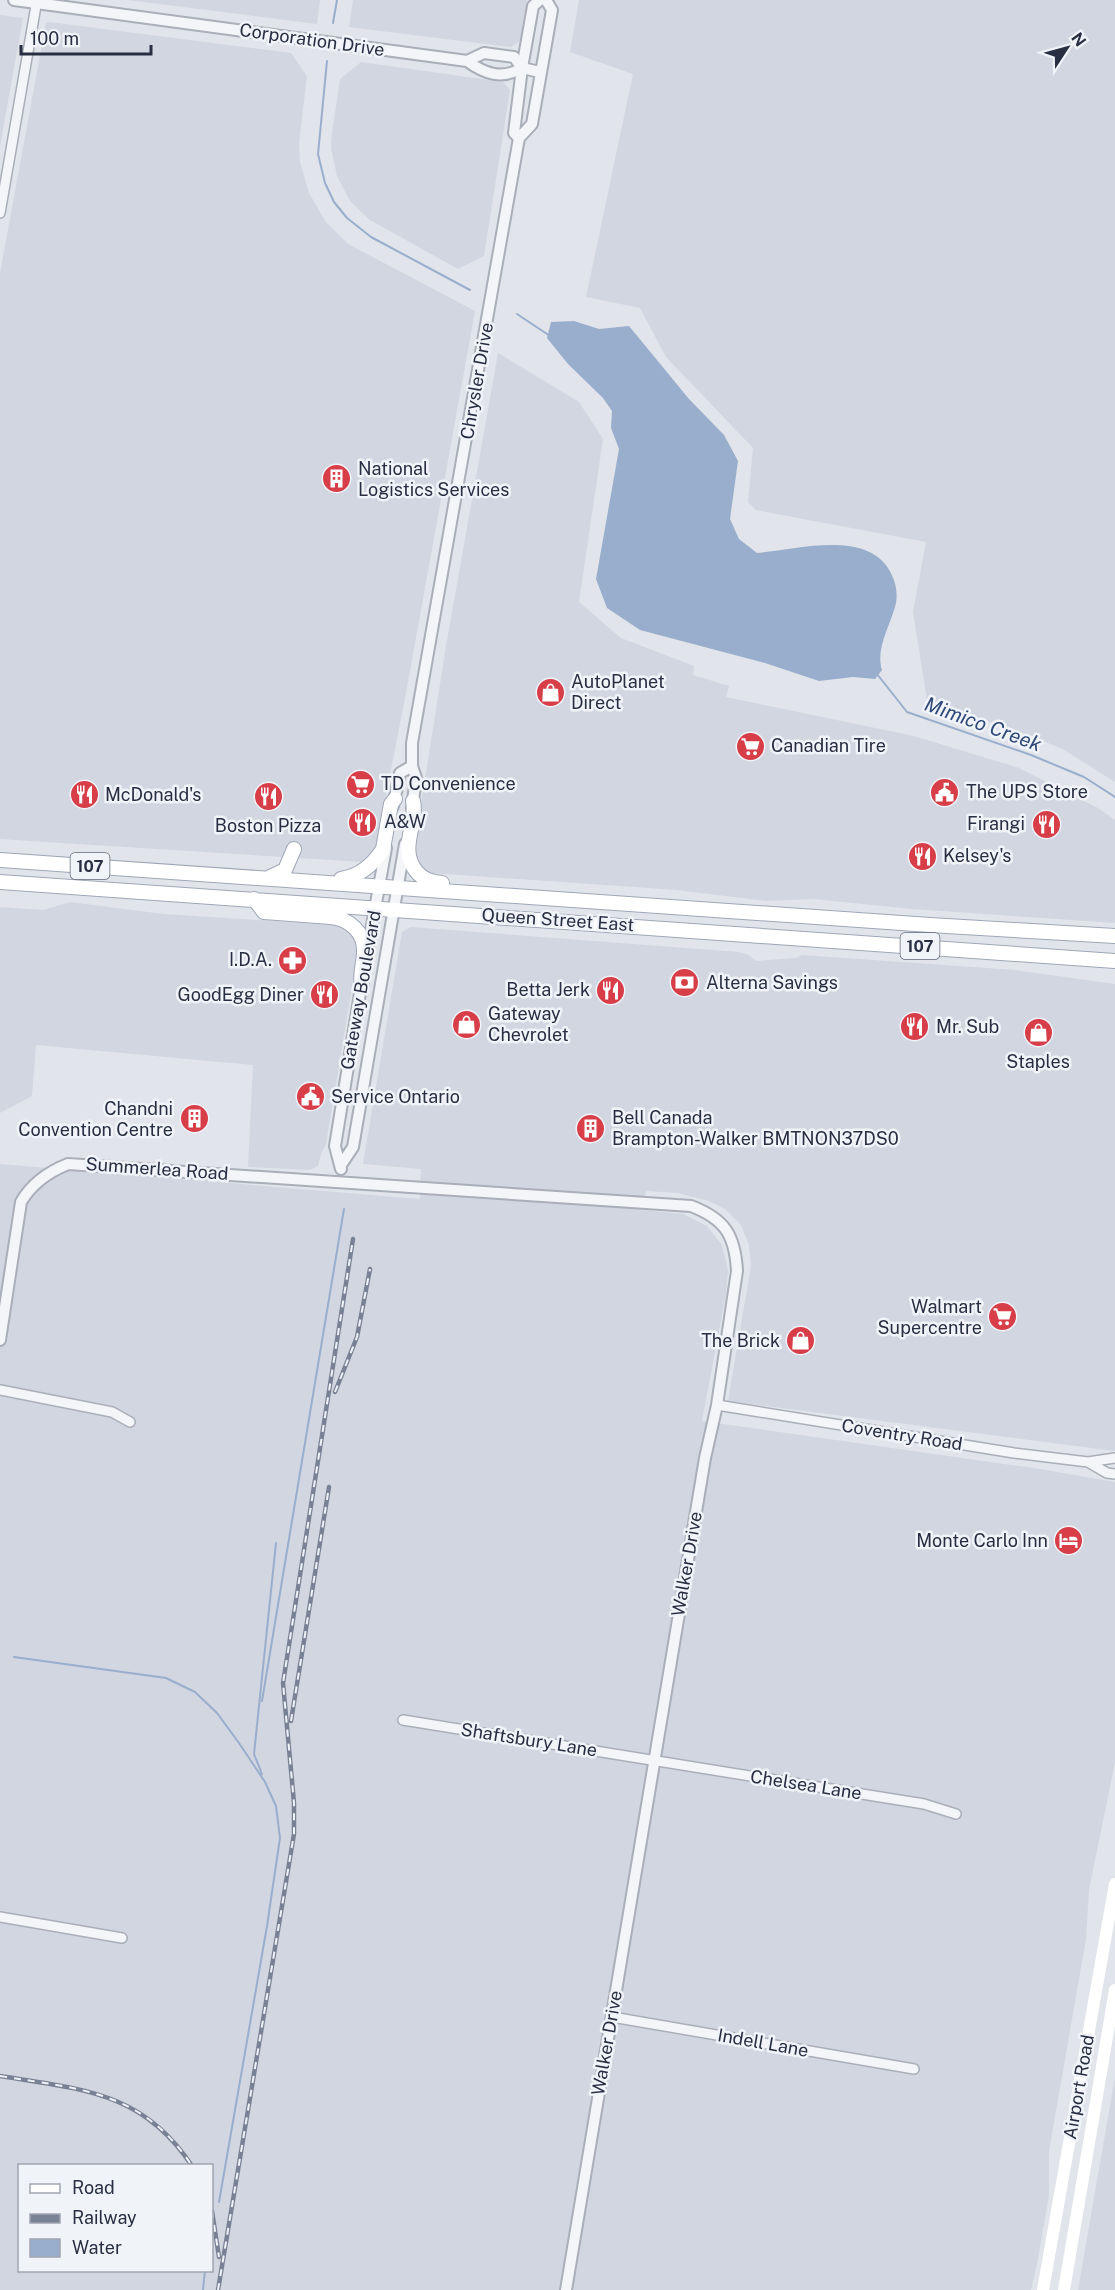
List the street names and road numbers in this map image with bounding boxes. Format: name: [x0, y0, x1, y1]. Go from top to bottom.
street label: Corporation Drive: [238, 19, 386, 60]
street label: Chrysler Drive: [456, 321, 497, 441]
road number: 107: [70, 853, 110, 879]
street label: Queen Street East: [481, 904, 635, 935]
street label: Gateway Boulevard: [336, 909, 385, 1071]
road number: 107: [900, 933, 940, 959]
street label: Summerlea Road: [85, 1153, 229, 1184]
street label: Coventry Road: [840, 1415, 964, 1454]
street label: Walker Drive: [667, 1510, 706, 1618]
street label: Shaftsbury Lane: [459, 1718, 599, 1761]
street label: Chelsea Lane: [749, 1765, 863, 1804]
street label: Walker Drive: [587, 1989, 626, 2097]
street label: Indell Lane: [716, 2024, 810, 2061]
street label: Airport Road: [1059, 2033, 1098, 2141]

